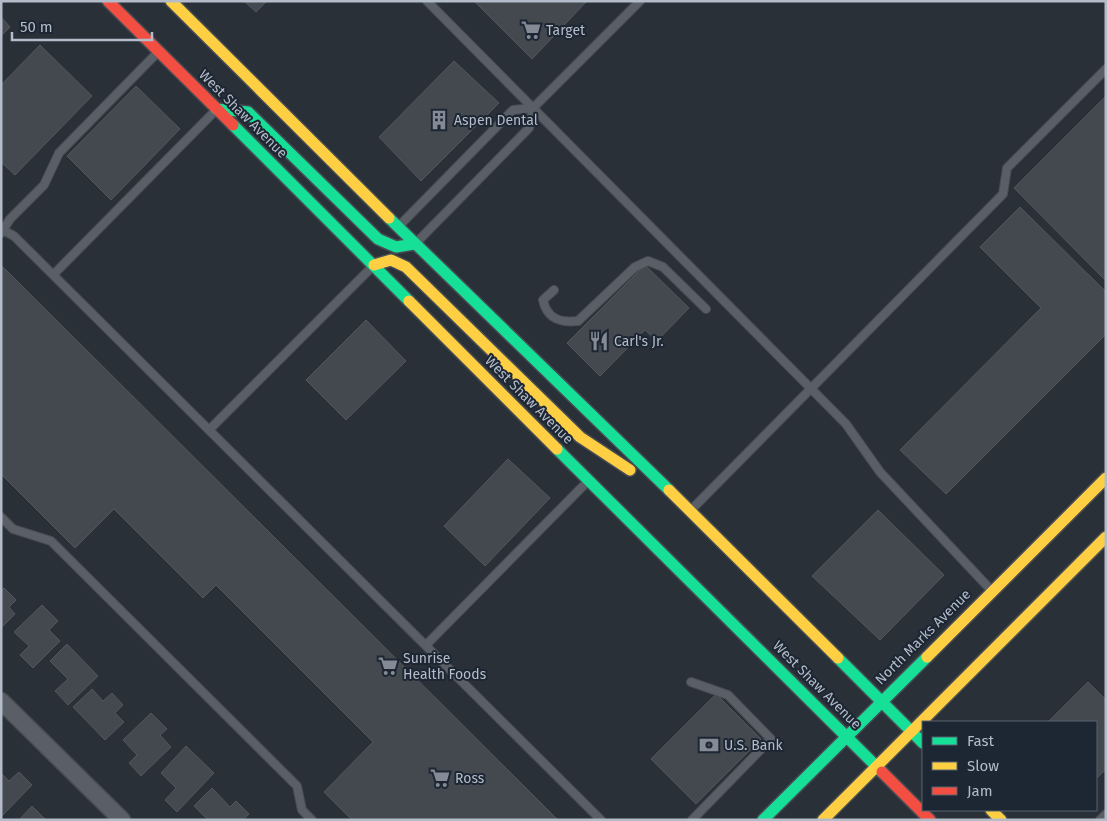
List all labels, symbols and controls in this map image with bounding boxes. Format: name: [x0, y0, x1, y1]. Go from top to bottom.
scale bar: [12, 10, 152, 42]
text: 50 m: [20, 18, 53, 36]
supermarket icon: Target: [520, 19, 542, 41]
place label: Target: [546, 22, 586, 39]
street label: West Shaw Avenue: [195, 66, 291, 162]
building icon: Aspen Dental: [428, 109, 450, 131]
place label: Aspen Dental: [454, 112, 538, 129]
restaurant icon: Carl's Jr.: [588, 330, 610, 352]
place label: Carl's Jr.: [614, 333, 664, 350]
street label: West Shaw Avenue: [481, 352, 577, 448]
street label: North Marks Avenue: [872, 586, 974, 688]
street label: West Shaw Avenue: [769, 637, 865, 733]
place label: Sunrise Health Foods: [403, 650, 487, 683]
supermarket icon: Sunrise Health Foods: [377, 655, 399, 677]
legend: [922, 721, 1097, 811]
text: Fast: [967, 732, 994, 750]
bank icon: U.S. Bank: [698, 734, 720, 756]
place label: U.S. Bank: [724, 737, 784, 754]
text: Slow: [967, 757, 999, 775]
supermarket icon: Ross: [429, 767, 451, 789]
place label: Ross: [455, 770, 485, 787]
text: Jam: [967, 782, 993, 800]

